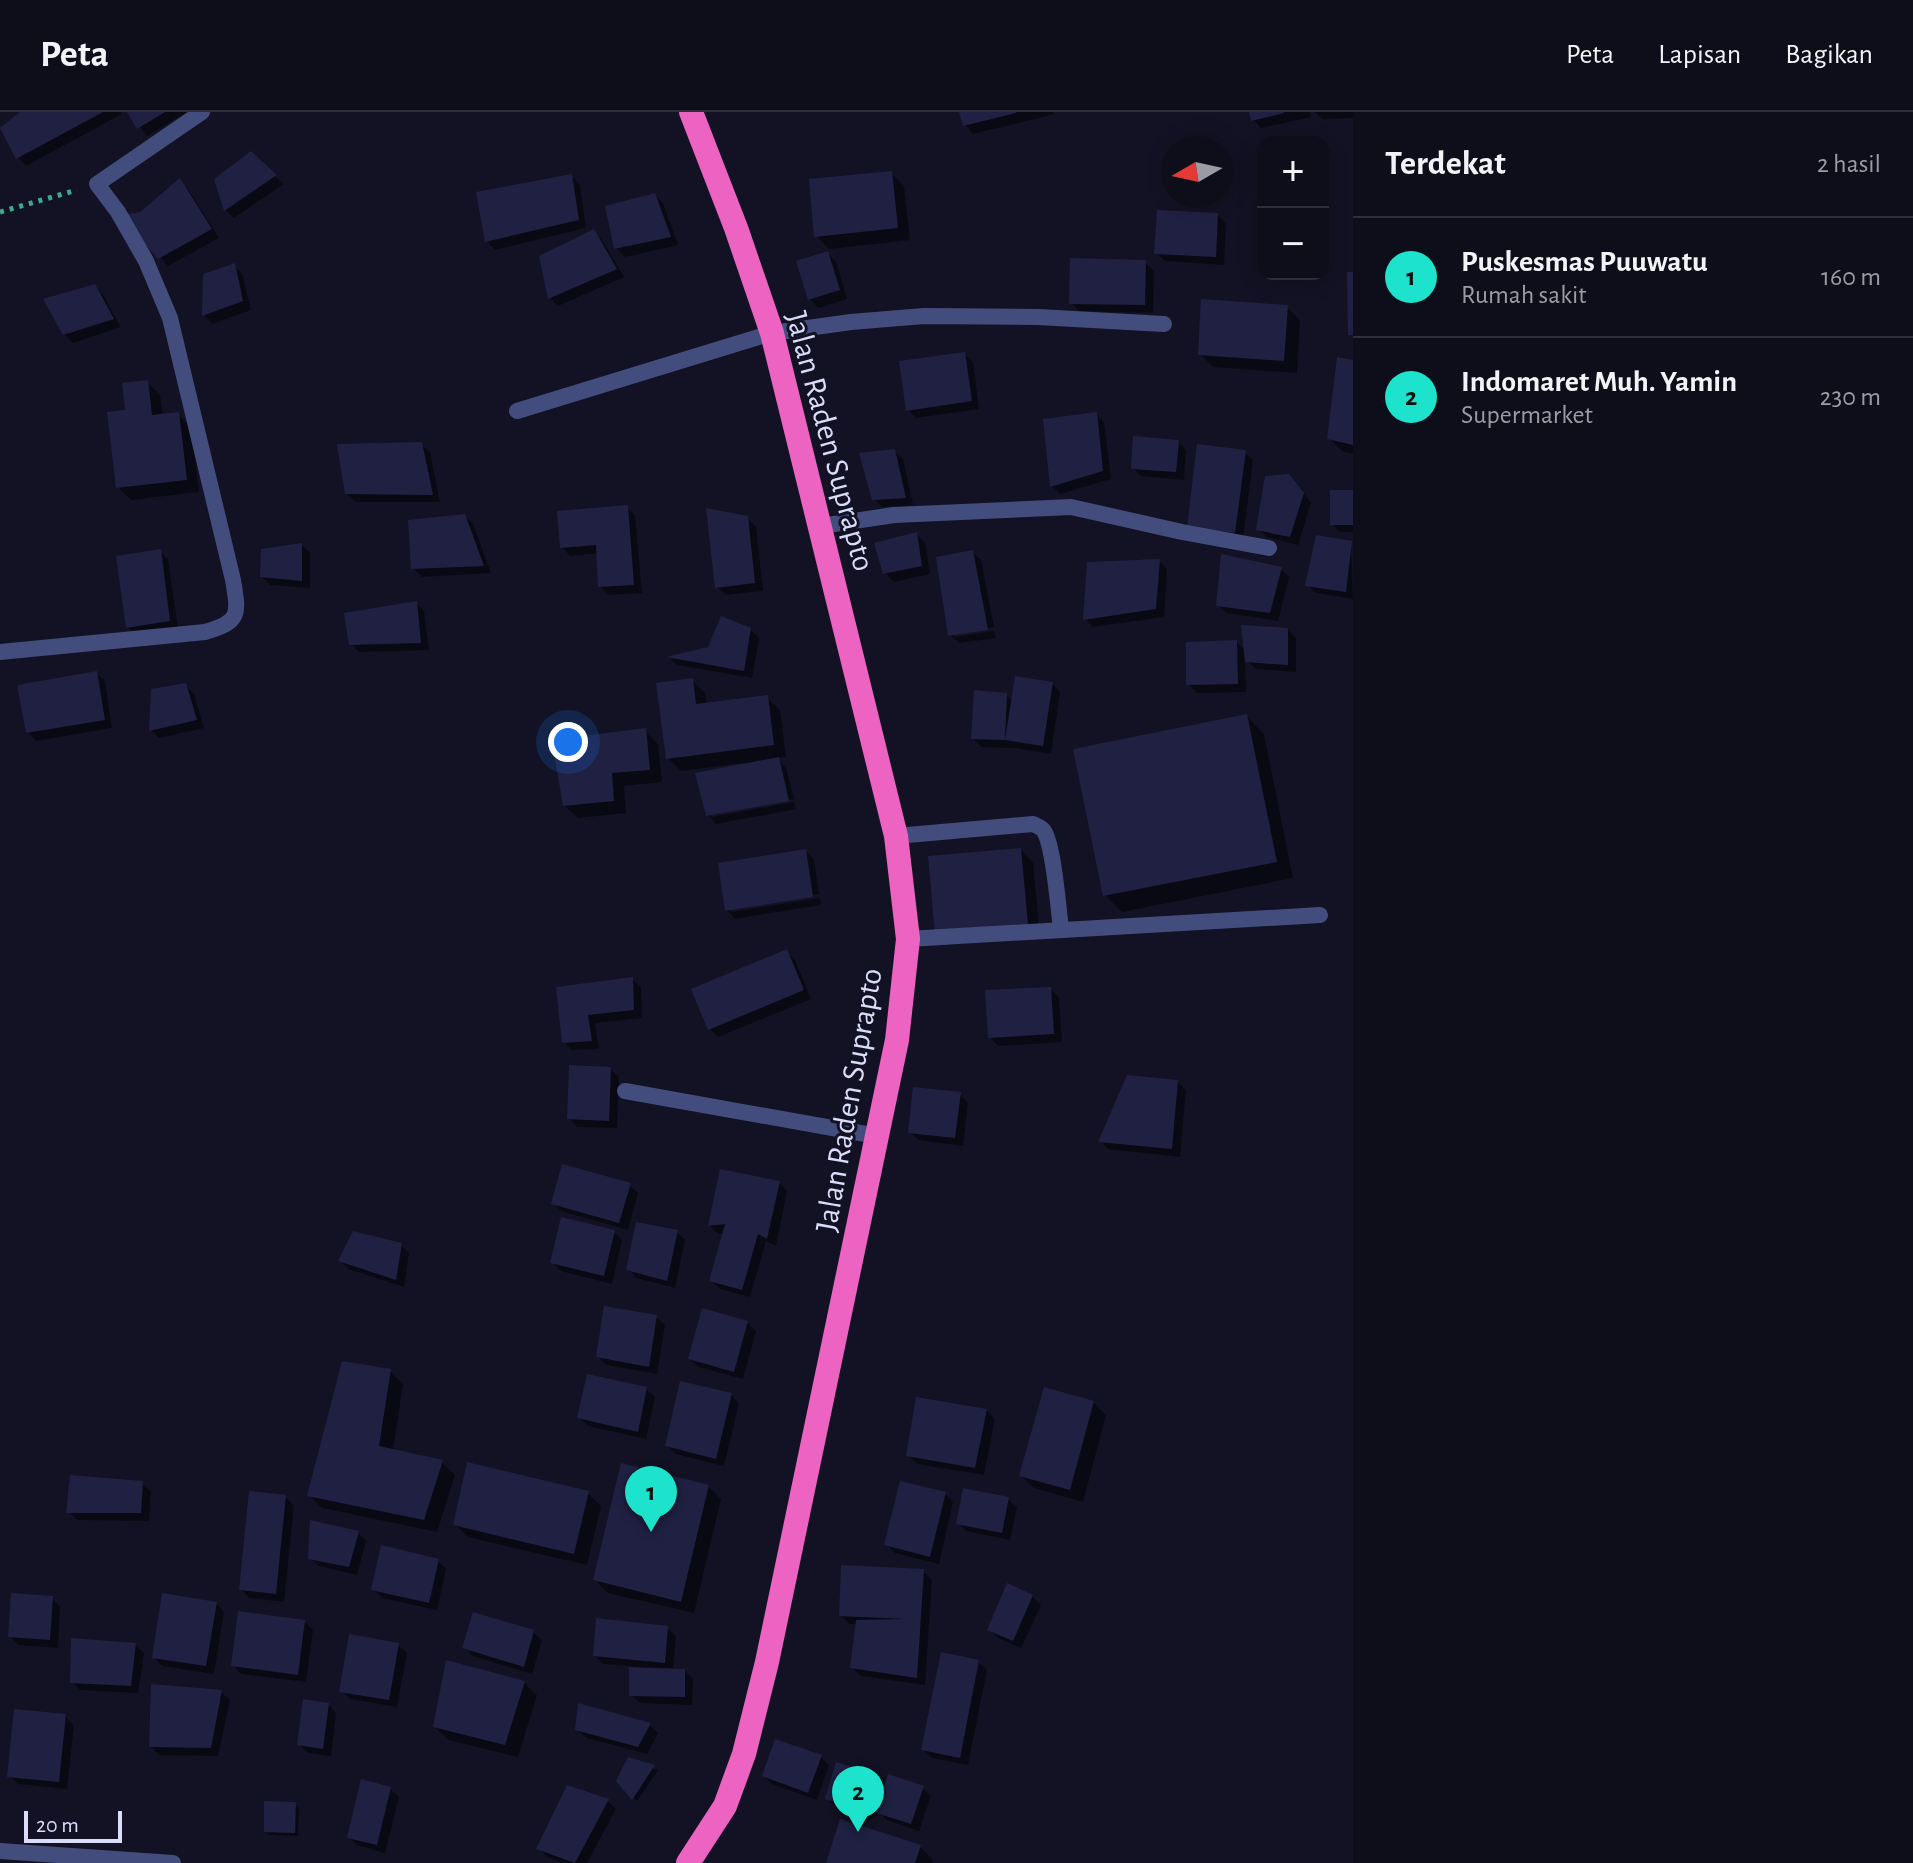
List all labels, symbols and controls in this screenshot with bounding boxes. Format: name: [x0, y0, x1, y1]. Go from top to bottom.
text: Peta: [40, 36, 109, 74]
text: Peta: [1566, 41, 1614, 69]
text: Lapisan: [1658, 41, 1741, 69]
text: Bagikan: [1785, 41, 1873, 69]
north arrow: [1161, 136, 1233, 208]
map controls: [1257, 136, 1329, 280]
button: +: [1257, 136, 1329, 208]
text: Terdekat: [1385, 147, 1506, 181]
text: 2 hasil: [1817, 151, 1881, 177]
button: −: [1257, 208, 1329, 280]
text: Puskesmas Puuwatu: [1461, 247, 1708, 277]
text: 1: [1406, 264, 1416, 290]
text: 160 m: [1821, 264, 1881, 290]
text: Rumah sakit: [1461, 282, 1587, 308]
street label: Jalan Raden Suprapto: [780, 308, 880, 574]
text: Indomaret Muh. Yamin: [1461, 367, 1737, 397]
text: 2: [1405, 384, 1417, 410]
text: 230 m: [1820, 384, 1881, 410]
text: Supermarket: [1461, 402, 1593, 428]
your location: [548, 722, 588, 762]
street label: Jalan Raden Suprapto: [810, 966, 888, 1235]
pin: 1: [625, 1466, 677, 1532]
pin: 2: [832, 1766, 884, 1832]
scale bar: [24, 1807, 122, 1843]
text: 20 m: [36, 1814, 79, 1836]

